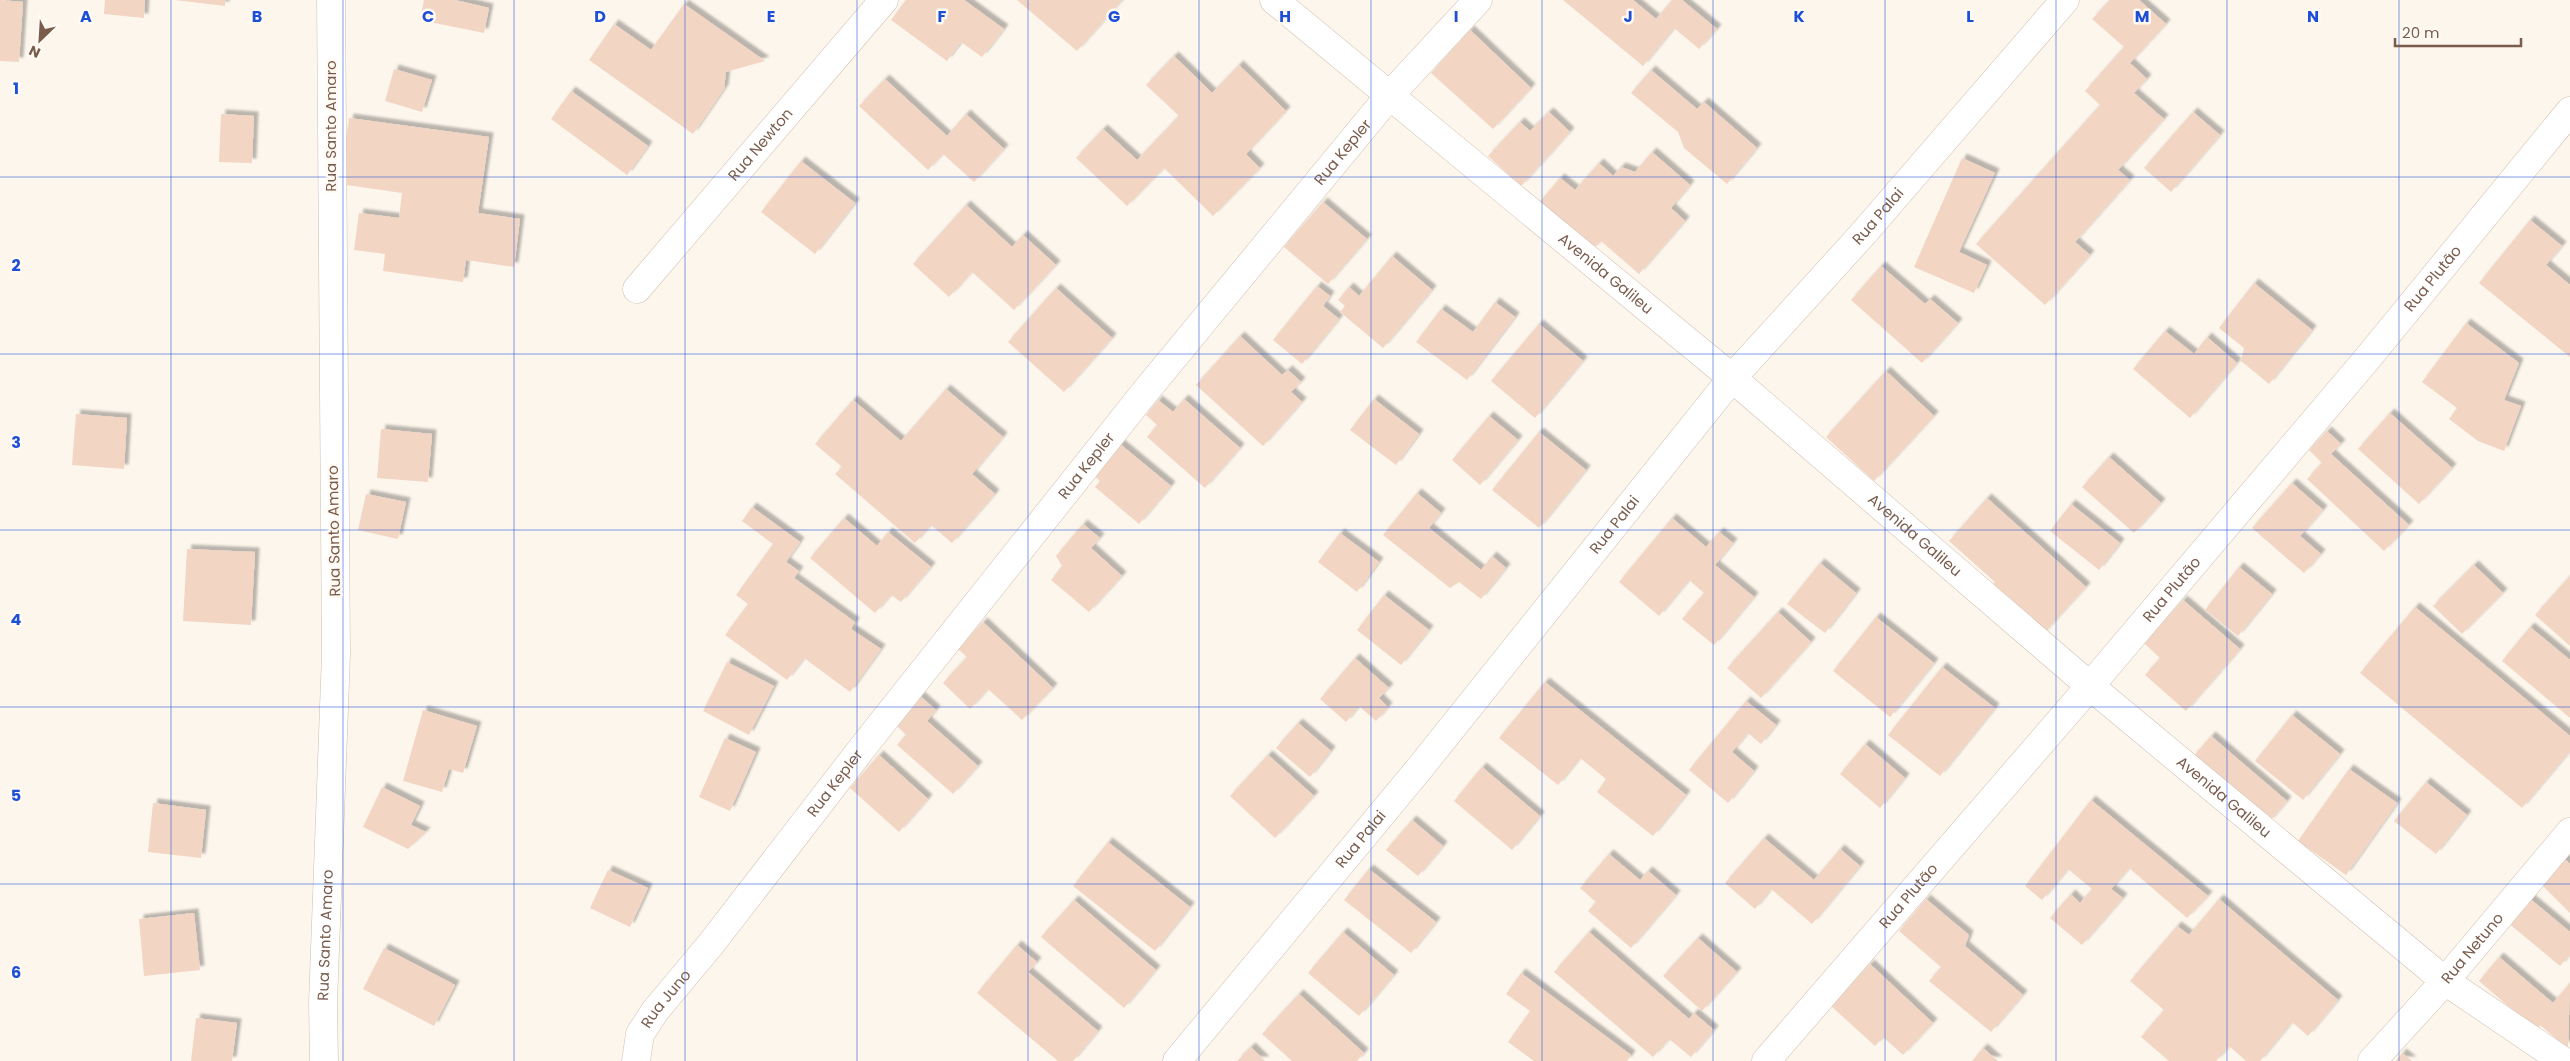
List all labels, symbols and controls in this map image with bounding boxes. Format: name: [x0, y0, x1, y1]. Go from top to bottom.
text: A: [80, 5, 92, 28]
text: B: [252, 5, 262, 28]
text: C: [422, 5, 434, 28]
text: D: [594, 5, 606, 28]
text: E: [767, 5, 775, 28]
text: F: [938, 5, 947, 28]
text: G: [1108, 5, 1120, 28]
text: H: [1279, 5, 1291, 28]
text: I: [1454, 5, 1458, 28]
text: J: [1623, 5, 1633, 28]
text: K: [1793, 5, 1805, 28]
text: L: [1966, 5, 1974, 28]
text: M: [2135, 5, 2149, 28]
text: N: [2307, 5, 2319, 28]
north arrow: [15, 15, 65, 65]
scale bar: [2395, 15, 2521, 47]
text: 20 m: [2402, 22, 2440, 43]
text: N: [26, 40, 44, 63]
street label: Rua Santo Amaro: [320, 60, 341, 192]
text: 1: [13, 77, 19, 100]
street label: Rua Newton: [723, 103, 797, 185]
street label: Rua Kepler: [1309, 114, 1376, 190]
street label: Rua Palai: [1847, 183, 1908, 249]
street label: Avenida Galileu: [1554, 228, 1658, 319]
street label: Rua Plutão: [2399, 241, 2466, 316]
text: 2: [11, 254, 21, 277]
street label: Rua Kepler: [1053, 427, 1119, 503]
text: 3: [11, 431, 21, 454]
street label: Rua Santo Amaro: [322, 465, 345, 597]
street label: Avenida Galileu: [1864, 489, 1966, 581]
street label: Rua Palai: [1584, 491, 1644, 558]
street label: Rua Plutão: [2137, 552, 2205, 627]
text: 4: [11, 608, 22, 631]
street label: Rua Kepler: [802, 745, 868, 821]
street label: Avenida Galileu: [2172, 751, 2276, 842]
text: 5: [11, 784, 21, 807]
street label: Rua Palai: [1330, 806, 1391, 872]
street label: Rua Plutão: [1874, 859, 1942, 933]
street label: Rua Santo Amaro: [312, 869, 338, 1001]
street label: Rua Netuno: [2436, 908, 2508, 988]
text: 6: [11, 961, 21, 984]
street label: Rua Juno: [636, 965, 695, 1032]

